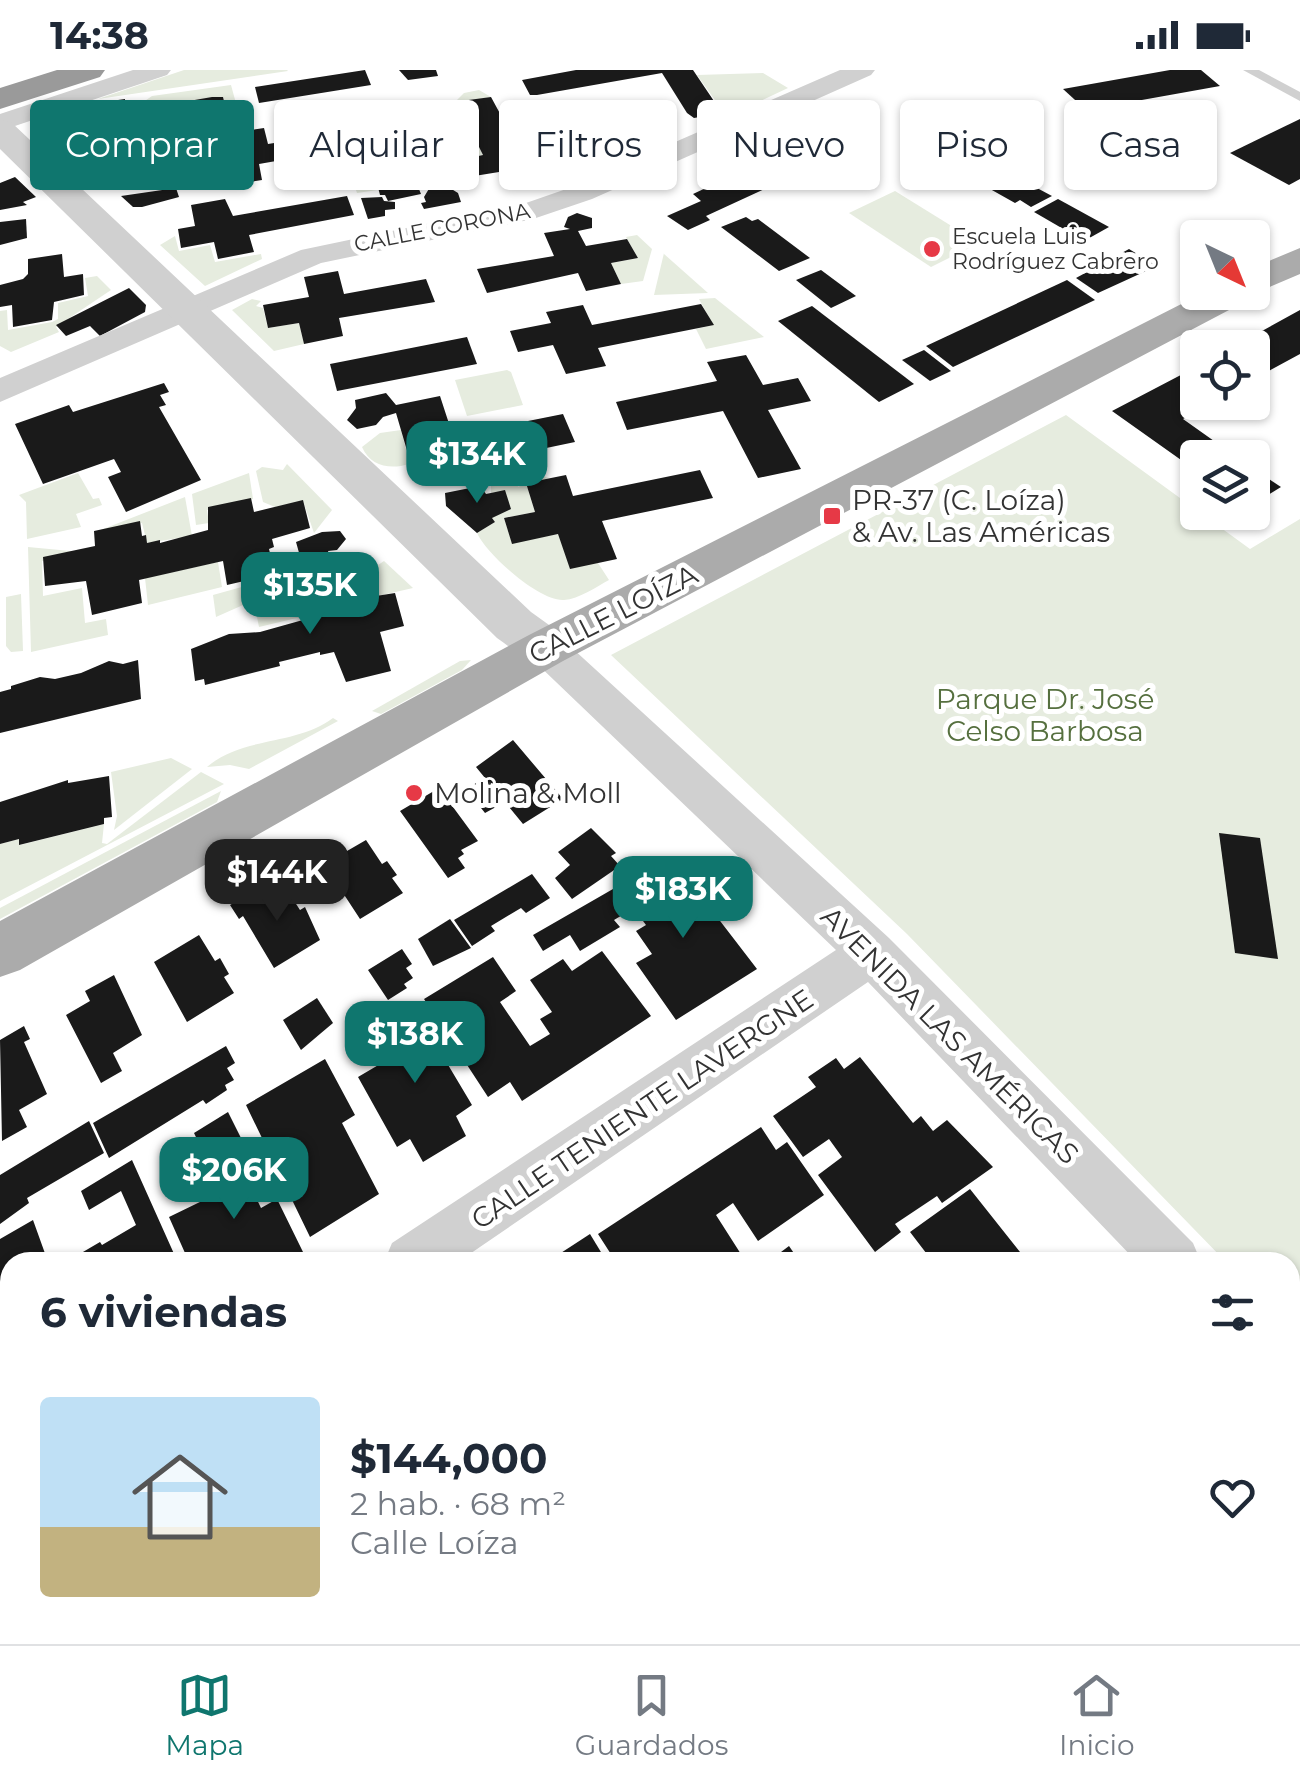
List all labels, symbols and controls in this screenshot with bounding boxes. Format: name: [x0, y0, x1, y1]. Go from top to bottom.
text: 14:38: [50, 12, 149, 59]
chip: Comprar: [30, 100, 254, 190]
chip: Alquilar: [274, 100, 479, 190]
chip: Filtros: [499, 100, 677, 190]
chip: Nuevo: [697, 100, 880, 190]
chip: Piso: [900, 100, 1044, 190]
chip: Casa: [1064, 100, 1217, 190]
street label: CALLE CORONA: [352, 197, 533, 258]
north arrow: [1180, 220, 1270, 310]
map controls: [1180, 220, 1270, 530]
place label: Escuela Luis Rodríguez Cabrero: [952, 223, 1159, 275]
marker: Escuela Luis Rodríguez Cabrero: [921, 238, 943, 260]
button: locate: [1180, 330, 1270, 420]
pin: $134K: [407, 421, 547, 506]
text: $134K: [428, 434, 526, 473]
button: layers: [1180, 440, 1270, 530]
place label: PR-37 (C. Loíza) & Av. Las Américas: [852, 483, 1110, 549]
marker: PR-37 (C. Loíza) & Av. Las Américas: [821, 505, 843, 527]
pin: $135K: [240, 552, 380, 637]
street label: CALLE LOÍZA: [523, 556, 704, 671]
text: $135K: [263, 565, 357, 604]
park label: Parque Dr. José Celso Barbosa: [936, 682, 1154, 748]
place label: Molina & Moll: [434, 776, 622, 810]
marker: Molina & Moll: [403, 782, 425, 804]
pin: $144K: [207, 839, 347, 924]
text: $144K: [227, 852, 327, 891]
pin: $183K: [613, 856, 753, 941]
text: $183K: [635, 869, 731, 908]
street label: AVENIDA LAS AMÉRICAS: [814, 899, 1086, 1171]
street label: CALLE TENIENTE LAVERGNE: [465, 982, 819, 1236]
pin: $138K: [345, 1001, 485, 1086]
text: $138K: [367, 1014, 463, 1053]
pin: $206K: [164, 1137, 304, 1222]
text: $206K: [181, 1150, 287, 1189]
icon: filters: [1205, 1285, 1260, 1340]
text: 6 viviendas: [40, 1286, 287, 1338]
text: $144,000: [350, 1432, 548, 1484]
icon: home: [120, 1437, 240, 1557]
icon: heart: [1205, 1470, 1260, 1525]
text: 2 hab. · 68 m²: [350, 1484, 566, 1523]
text: Calle Loíza: [350, 1523, 519, 1562]
tab: Mapa: [165, 1668, 244, 1762]
tab: Guardados: [575, 1668, 728, 1762]
tab: Inicio: [1059, 1668, 1135, 1762]

